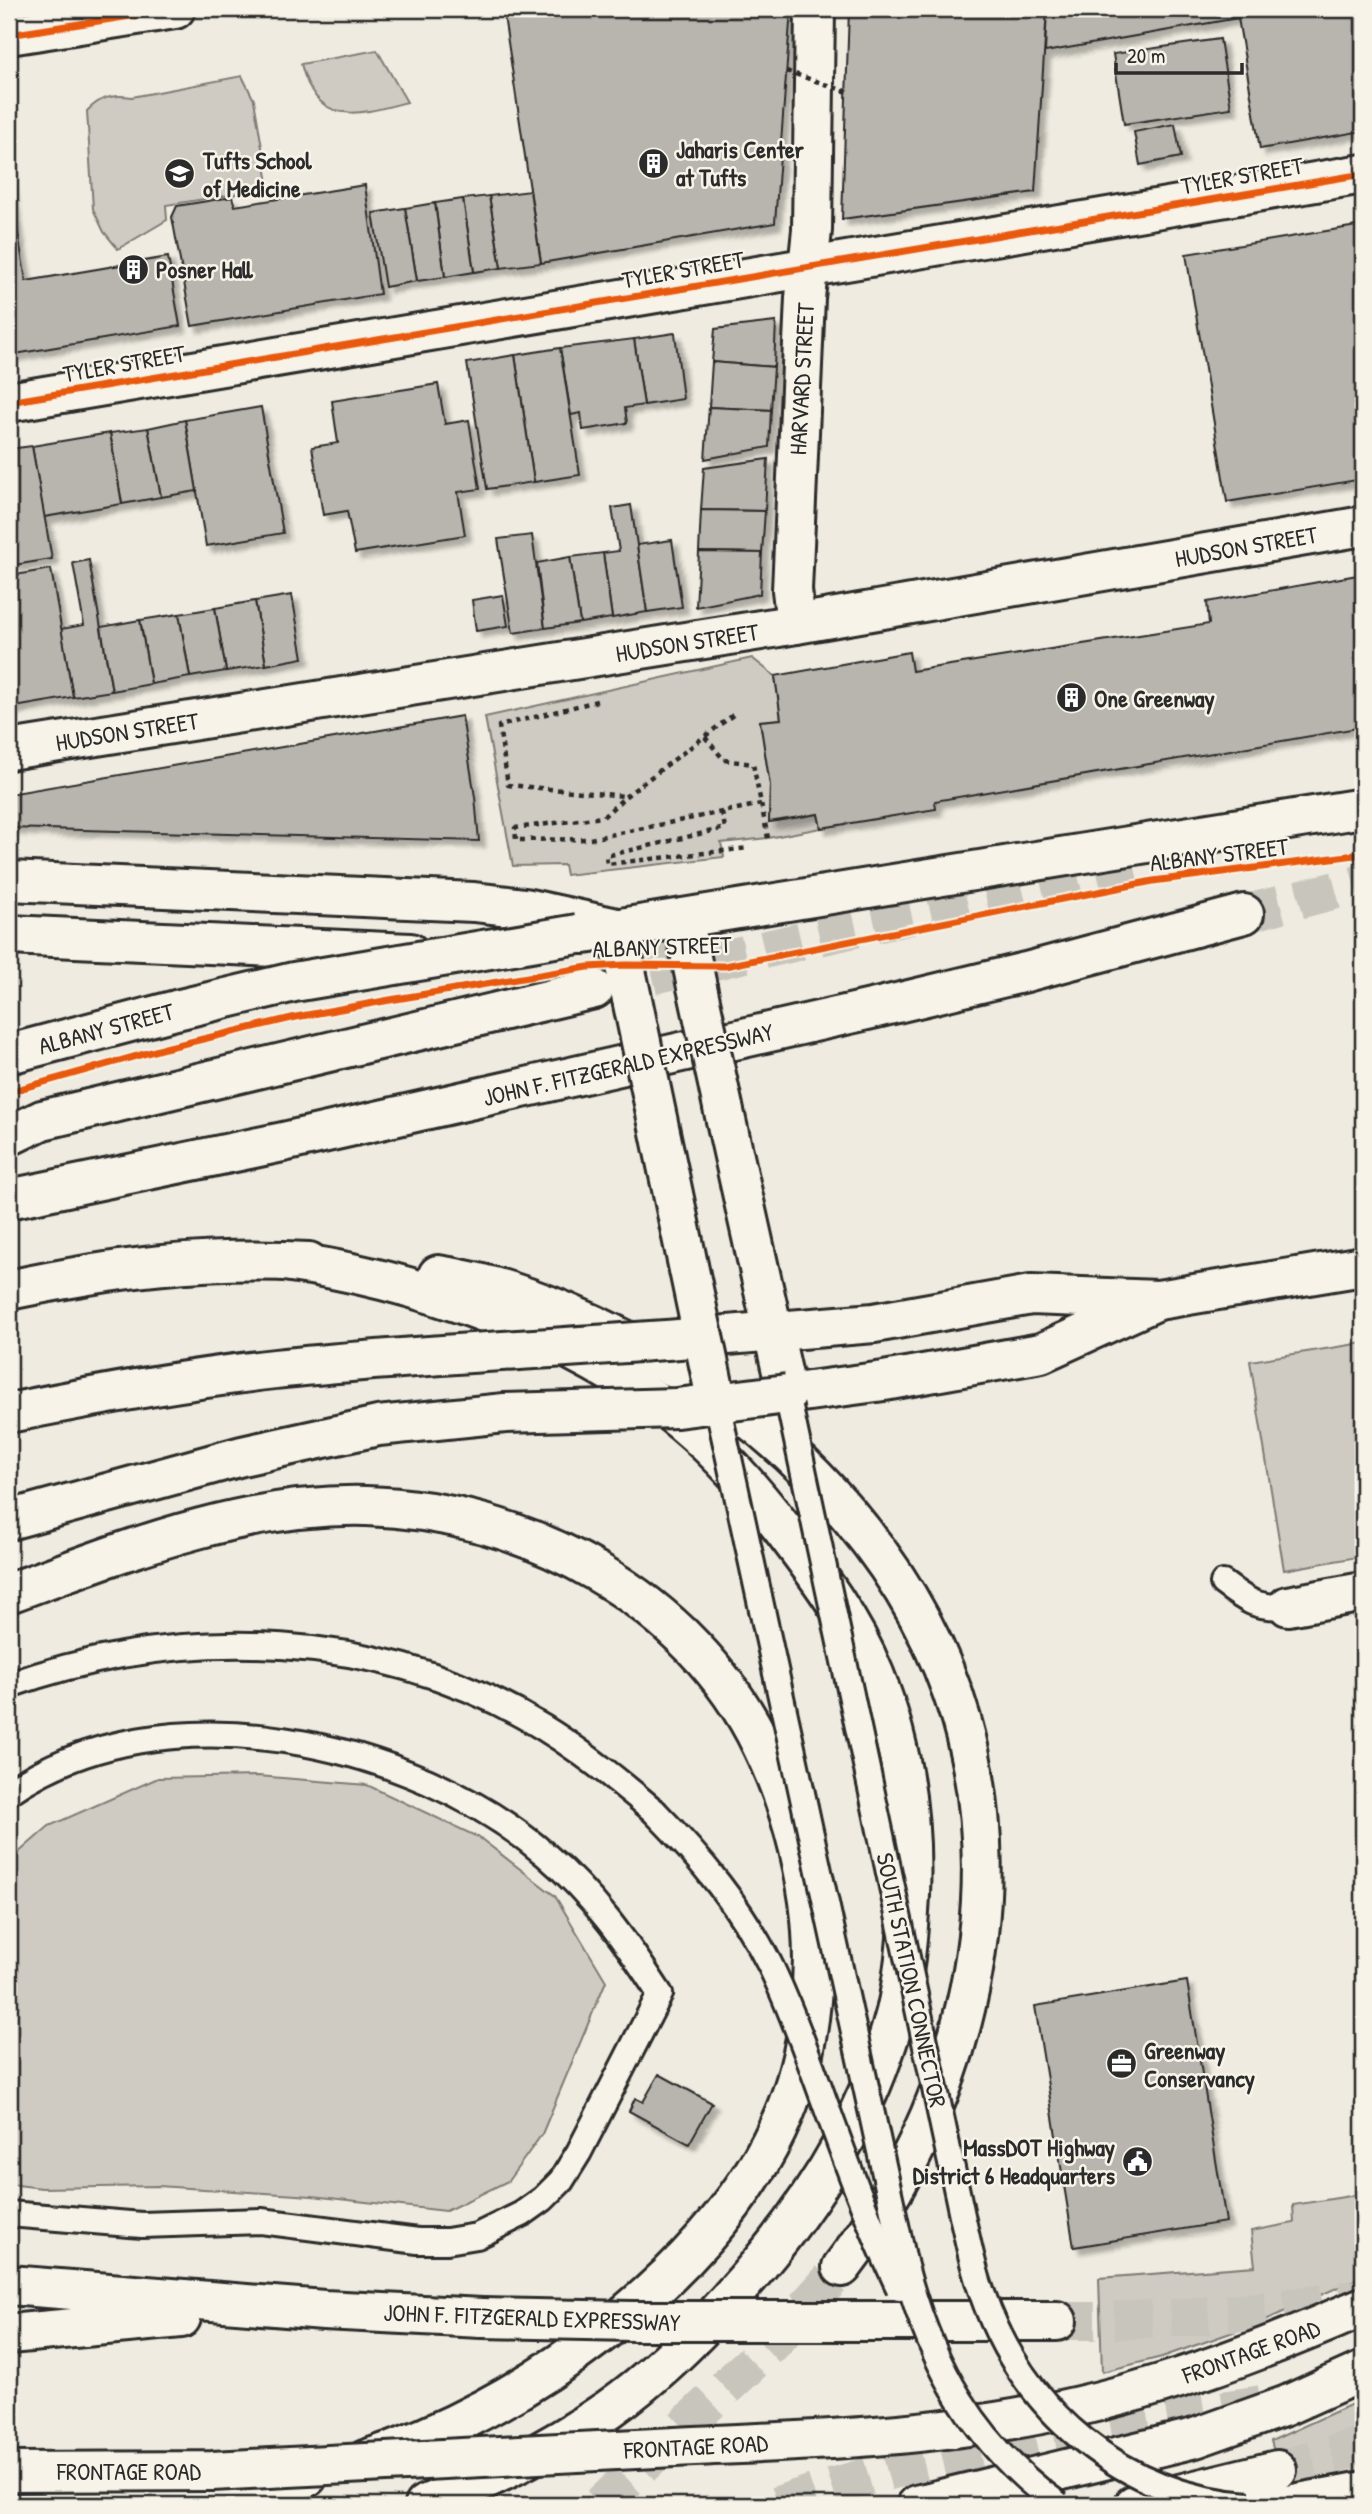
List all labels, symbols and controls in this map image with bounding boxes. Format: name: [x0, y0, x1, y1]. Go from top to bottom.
scale bar: [1116, 32, 1242, 76]
text: 20 m: [1127, 41, 1165, 70]
place label: Jaharis Center at Tufts: [676, 133, 805, 193]
place label: Tufts School of Medicine: [202, 144, 312, 204]
building icon: Jaharis Center at Tufts: [636, 146, 670, 180]
street label: TYLER STREET: [1178, 148, 1306, 201]
school or university icon: Tufts School of Medicine: [163, 157, 197, 191]
street label: TYLER STREET: [619, 242, 747, 295]
building icon: Posner Hall: [116, 252, 150, 286]
place label: Posner Hall: [156, 253, 253, 285]
street label: HARVARD STREET: [781, 301, 821, 456]
street label: TYLER STREET: [60, 336, 188, 389]
street label: HUDSON STREET: [1172, 518, 1320, 574]
street label: HUDSON STREET: [613, 615, 761, 669]
building icon: One Greenway: [1054, 681, 1088, 715]
place label: One Greenway: [1094, 682, 1215, 715]
street label: HUDSON STREET: [53, 704, 201, 758]
street label: ALBANY STREET: [1148, 830, 1291, 878]
street label: ALBANY STREET: [592, 928, 733, 964]
street label: ALBANY STREET: [35, 994, 178, 1061]
street label: JOHN F. FITZGERALD EXPRESSWAY: [480, 1015, 777, 1113]
street label: SOUTH STATION CONNECTOR: [869, 1850, 955, 2110]
place label: Greenway Conservancy: [1144, 2034, 1255, 2095]
office icon: Greenway Conservancy: [1104, 2047, 1138, 2081]
place label: MassDOT Highway District 6 Headquarters: [913, 2131, 1115, 2192]
public building icon: MassDOT Highway District 6 Headquarters: [1121, 2144, 1155, 2178]
street label: JOHN F. FITZGERALD EXPRESSWAY: [383, 2296, 681, 2338]
street label: FRONTAGE ROAD: [1177, 2311, 1325, 2391]
street label: FRONTAGE ROAD: [622, 2426, 769, 2466]
street label: FRONTAGE ROAD: [56, 2455, 202, 2487]

